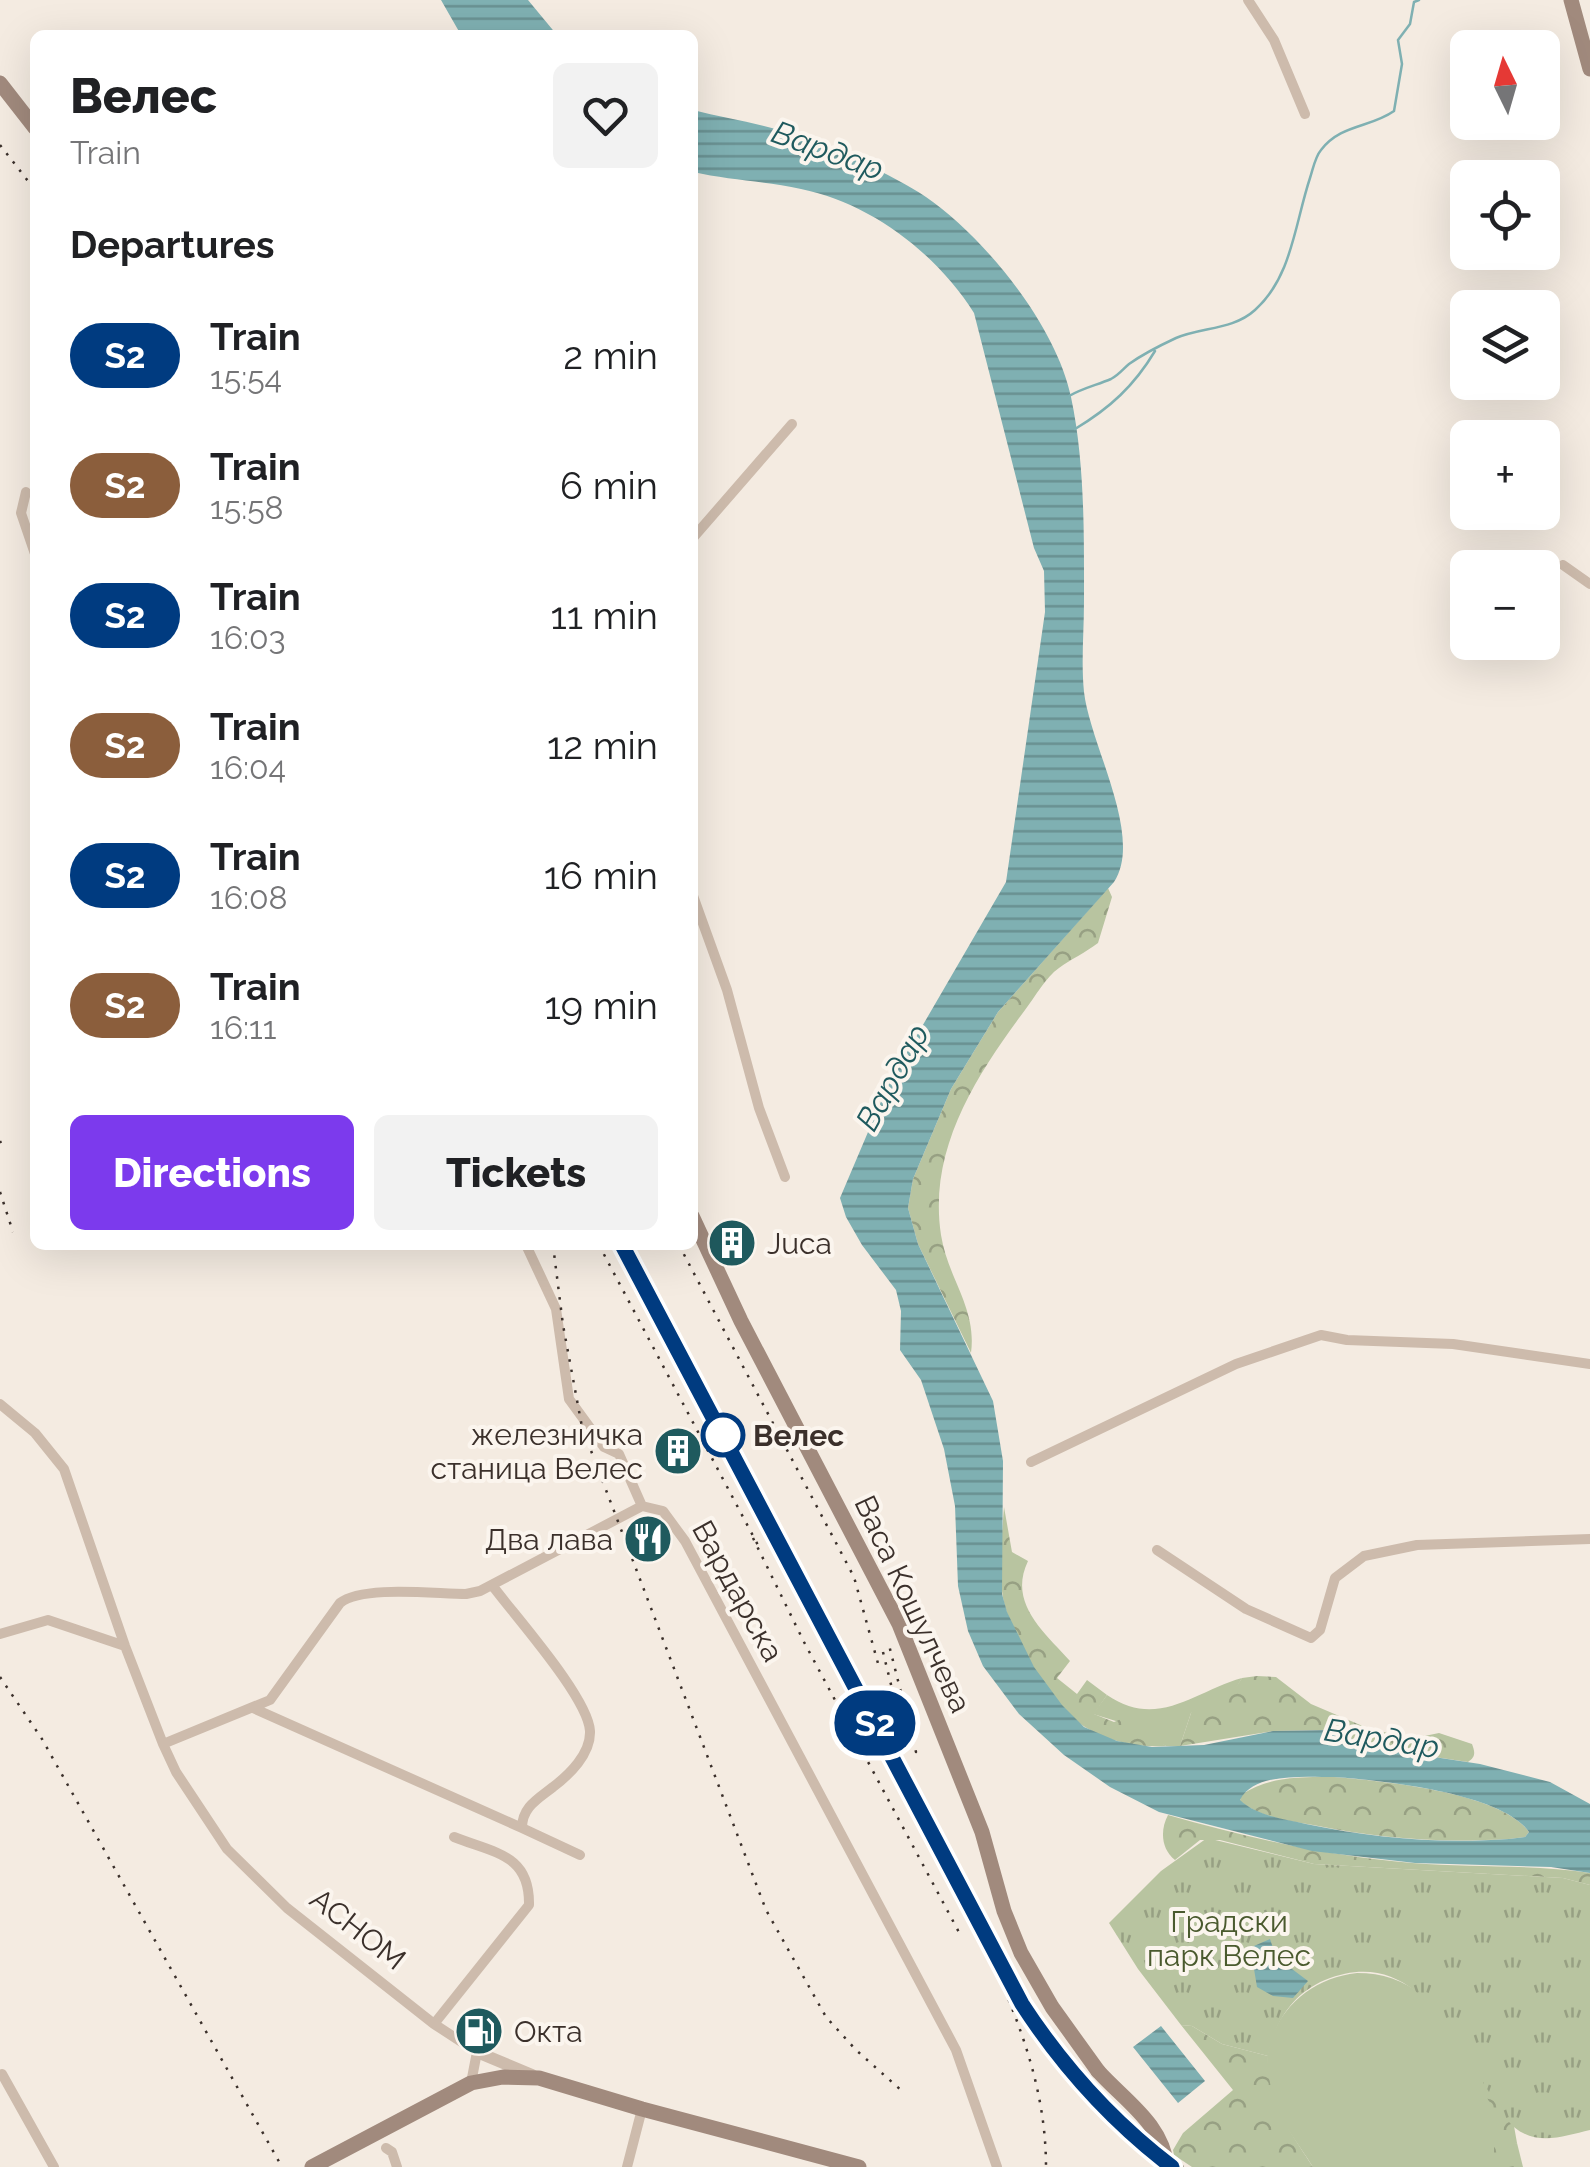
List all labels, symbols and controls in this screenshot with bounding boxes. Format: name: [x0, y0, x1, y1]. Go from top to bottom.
north arrow: [1450, 30, 1560, 140]
map controls: [1450, 30, 1560, 660]
button: heart: [553, 63, 658, 168]
text: Велес: [70, 68, 217, 124]
water label: Вардар: [767, 113, 889, 187]
text: Train: [70, 134, 141, 171]
button: locate: [1450, 160, 1560, 270]
text: Departures: [70, 222, 275, 267]
button: layers: [1450, 290, 1560, 400]
text: Train: [210, 314, 301, 359]
text: 2 min: [563, 333, 658, 378]
text: S2: [104, 335, 146, 376]
text: 15:54: [210, 359, 282, 396]
button: +: [1450, 420, 1560, 530]
text: Train: [210, 444, 301, 489]
text: 6 min: [560, 463, 658, 508]
text: S2: [104, 465, 146, 506]
text: 15:58: [210, 489, 284, 526]
button: −: [1450, 550, 1560, 660]
text: Train: [210, 574, 301, 619]
text: 11 min: [550, 593, 658, 638]
text: S2: [104, 595, 146, 636]
text: 16:03: [210, 619, 286, 656]
text: Train: [210, 704, 301, 749]
text: 12 min: [547, 723, 658, 768]
text: S2: [104, 725, 146, 766]
text: 16:04: [210, 749, 286, 786]
text: Train: [210, 834, 301, 879]
text: 16 min: [544, 853, 658, 898]
text: S2: [104, 855, 146, 896]
text: 16:08: [210, 879, 288, 916]
text: Train: [210, 964, 301, 1009]
text: 19 min: [544, 983, 658, 1028]
text: S2: [104, 985, 146, 1026]
text: 16:11: [210, 1009, 276, 1046]
water label: Вардар: [848, 1017, 936, 1137]
button: Directions: [70, 1115, 354, 1230]
button: Tickets: [374, 1115, 658, 1230]
building icon: Juca: [706, 1217, 758, 1269]
place label: Juca: [767, 1226, 832, 1261]
marker: Велес: [702, 1414, 744, 1456]
place label: железничка станица Велес: [431, 1417, 643, 1486]
place label: Велес: [753, 1418, 844, 1453]
building icon: железничка станица Велес: [652, 1425, 704, 1477]
street label: Васа Кошулчева: [847, 1490, 979, 1718]
restaurant icon: Два лава: [622, 1513, 674, 1565]
street label: Вардарска: [685, 1515, 791, 1667]
place label: Два лава: [485, 1522, 613, 1557]
line badge: S2: [830, 1690, 920, 1756]
text: S2: [854, 1703, 896, 1744]
water label: Вардар: [1322, 1711, 1442, 1765]
street label: АСНОМ: [303, 1881, 413, 1977]
park label: Градски парк Велес: [1147, 1904, 1311, 1973]
fuel station icon: Окта: [453, 2005, 505, 2057]
place label: Окта: [514, 2014, 583, 2049]

